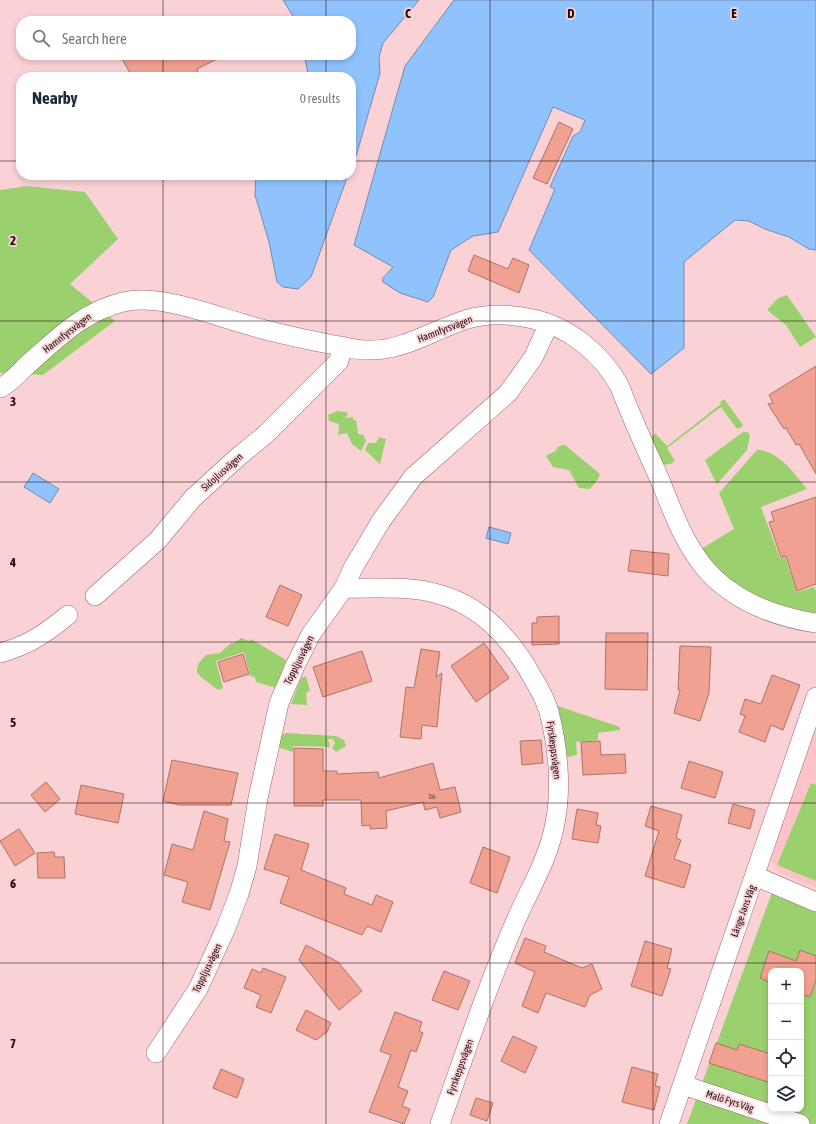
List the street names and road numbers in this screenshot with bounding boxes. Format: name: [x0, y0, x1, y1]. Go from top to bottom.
street label: Hamnfyrsvägen: [41, 311, 93, 355]
street label: Hamnfyrsvägen: [416, 313, 474, 345]
street label: Sidojlusvägen: [199, 451, 245, 493]
street label: Toppljusvägen: [282, 634, 316, 686]
street label: Fyrskeppsvägen: [545, 720, 563, 780]
street label: Långe Jans Väg: [729, 883, 758, 939]
street label: Toppljusvägen: [190, 941, 224, 994]
street label: Fyrskeppsvägen: [445, 1037, 475, 1096]
street label: Malö Fyrs Väg: [705, 1088, 756, 1114]

